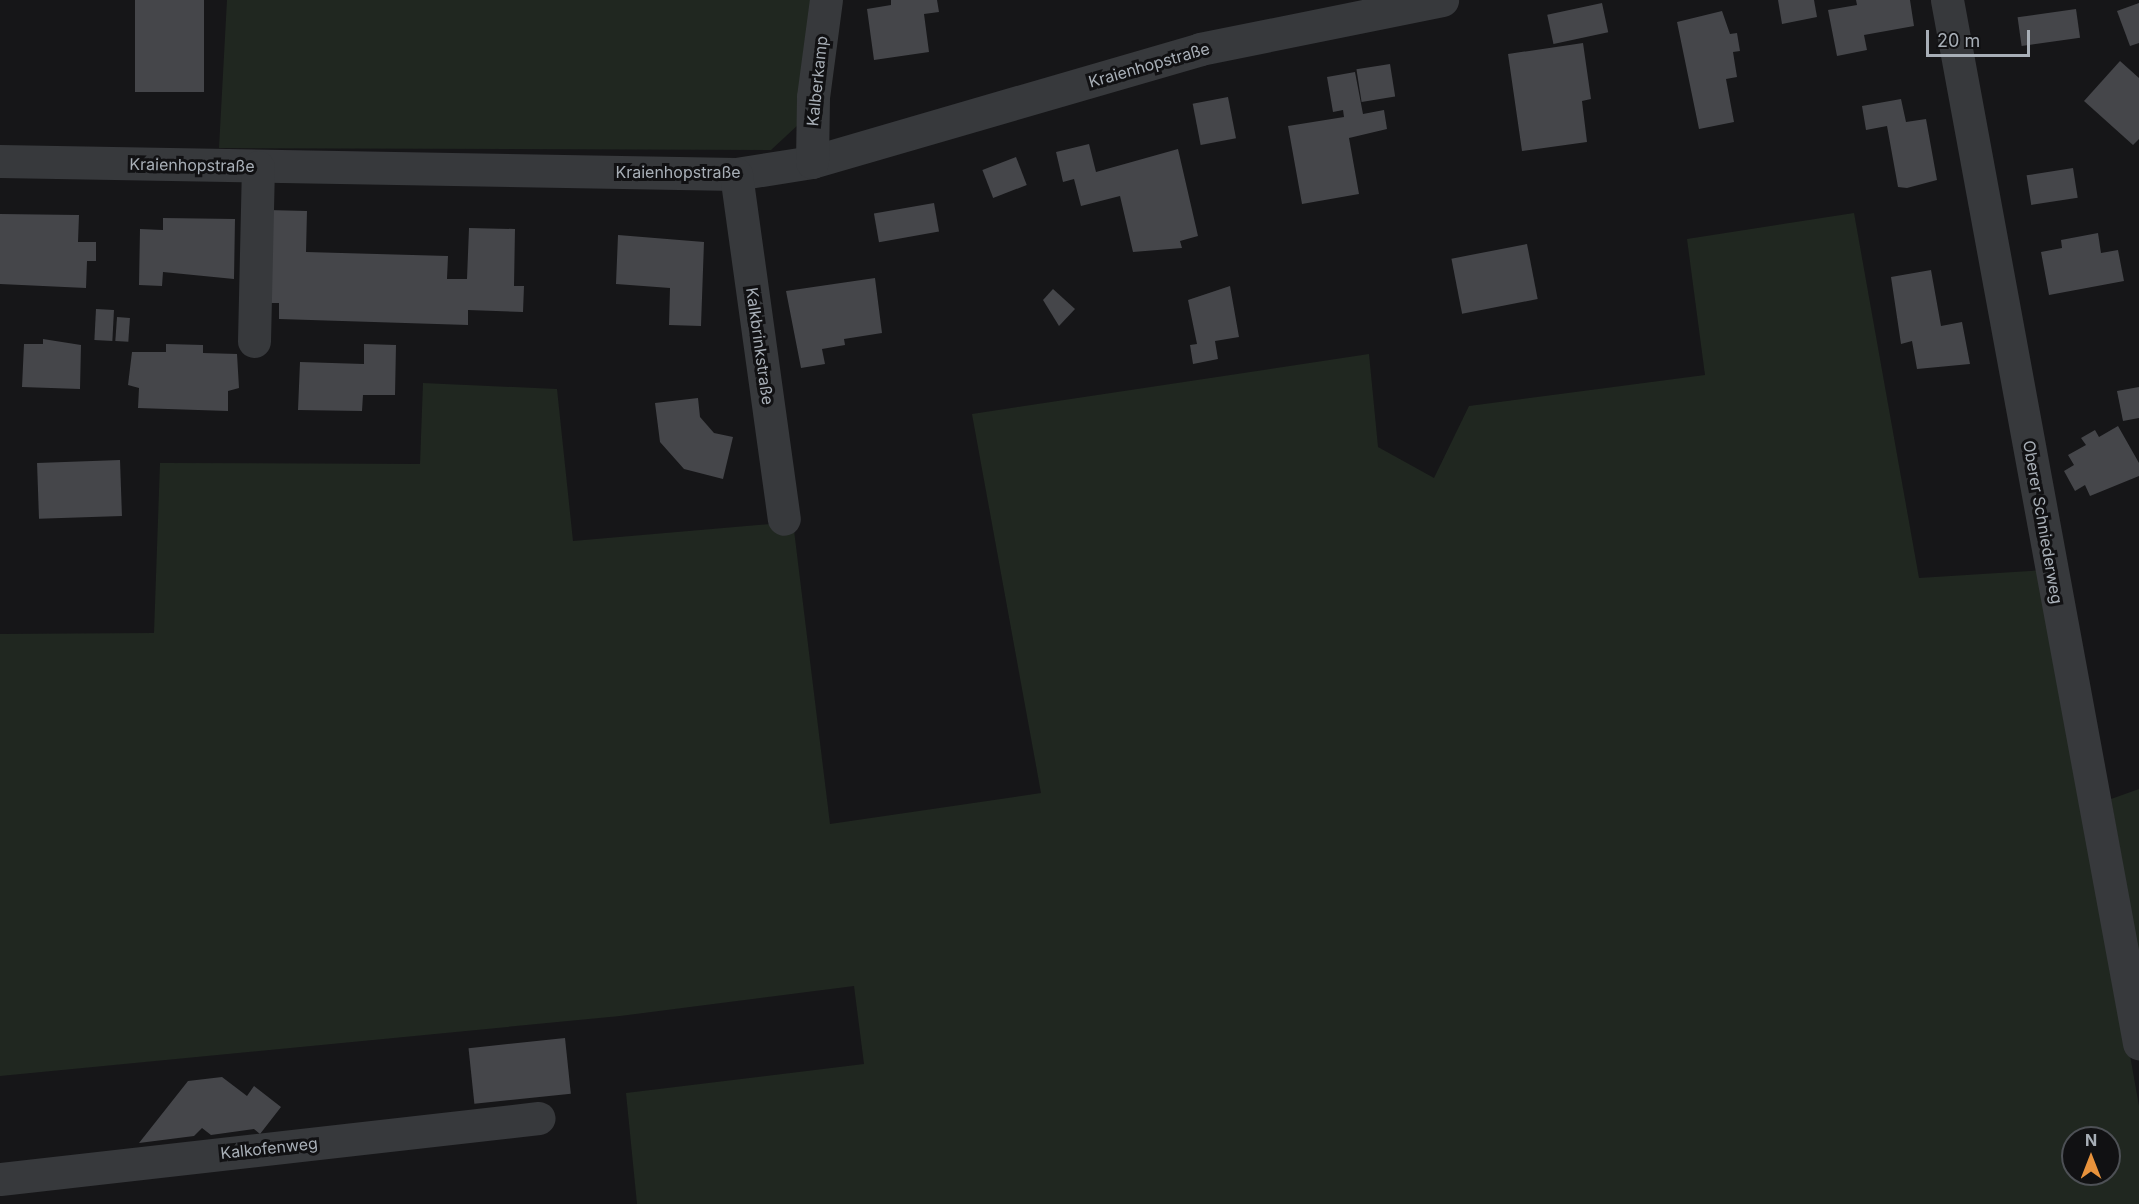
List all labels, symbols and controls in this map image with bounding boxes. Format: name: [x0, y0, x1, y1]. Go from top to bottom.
scale bar: [1929, 18, 2032, 56]
text: 20 m: [1937, 30, 1980, 51]
street label: Kalberkamp: [803, 35, 831, 127]
street label: Kraienhopstraße: [1086, 39, 1212, 91]
street label: Kraienhopstraße: [129, 154, 255, 176]
street label: Kraienhopstraße: [615, 162, 741, 182]
street label: Kalkbrinkstraße: [742, 286, 778, 406]
street label: Oberer Schniederweg: [2019, 439, 2067, 605]
north arrow: [2061, 1126, 2121, 1186]
text: N: [2085, 1130, 2097, 1150]
street label: Kalkofenweg: [219, 1133, 319, 1163]

